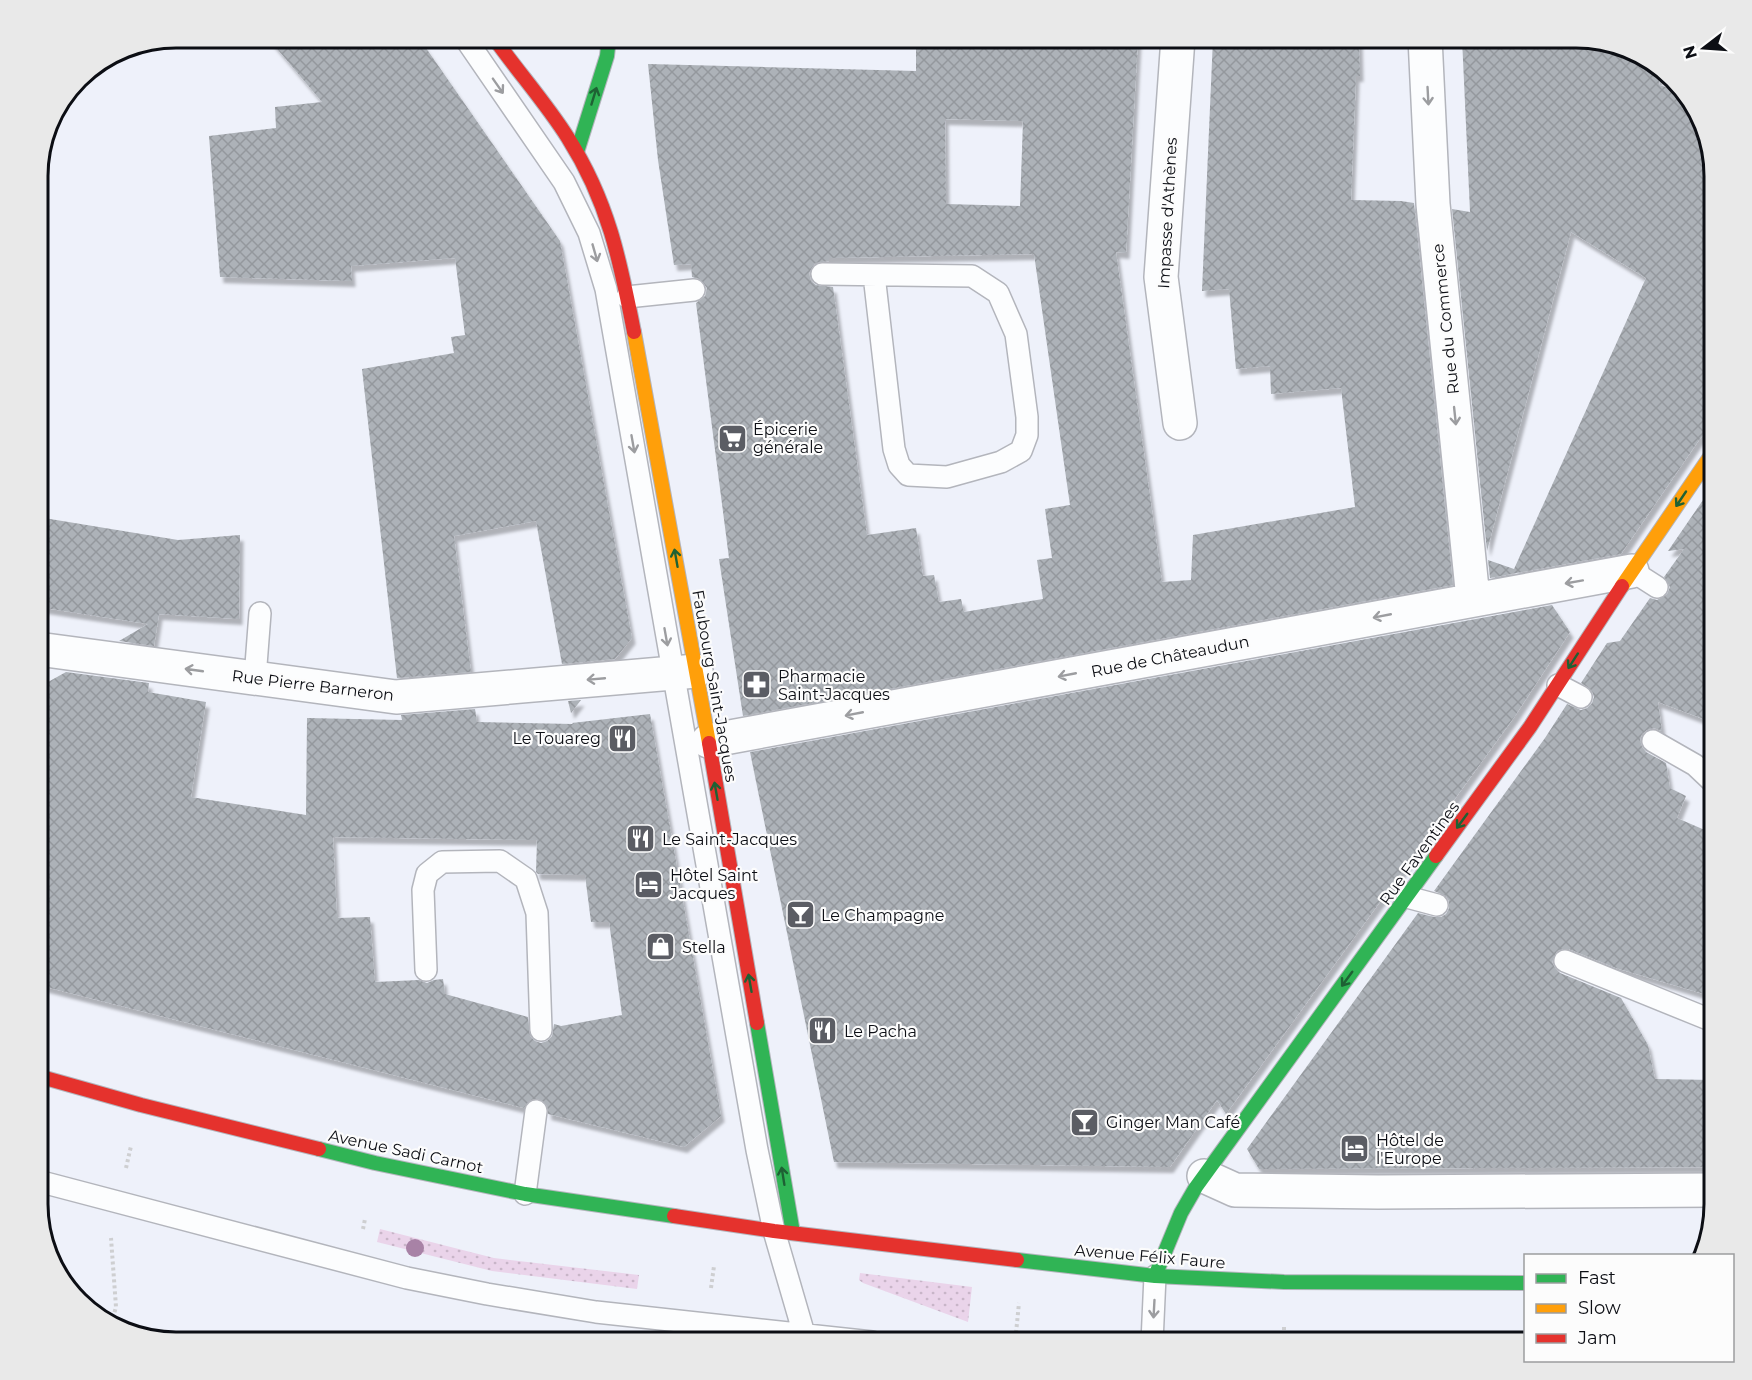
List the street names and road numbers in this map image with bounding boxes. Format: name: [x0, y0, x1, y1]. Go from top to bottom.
street label: Impasse d'Athènes: [1154, 137, 1181, 289]
street label: Rue du Commerce: [1428, 243, 1463, 395]
street label: Faubourg Saint-Jacques: [688, 588, 741, 784]
street label: Rue de Châteaudun: [1089, 632, 1251, 681]
street label: Rue Pierre Barneron: [231, 666, 395, 705]
street label: Rue Faventines: [1375, 798, 1463, 909]
street label: Avenue Sadi Carnot: [327, 1126, 485, 1177]
street label: Avenue Félix Faure: [1074, 1240, 1226, 1273]

